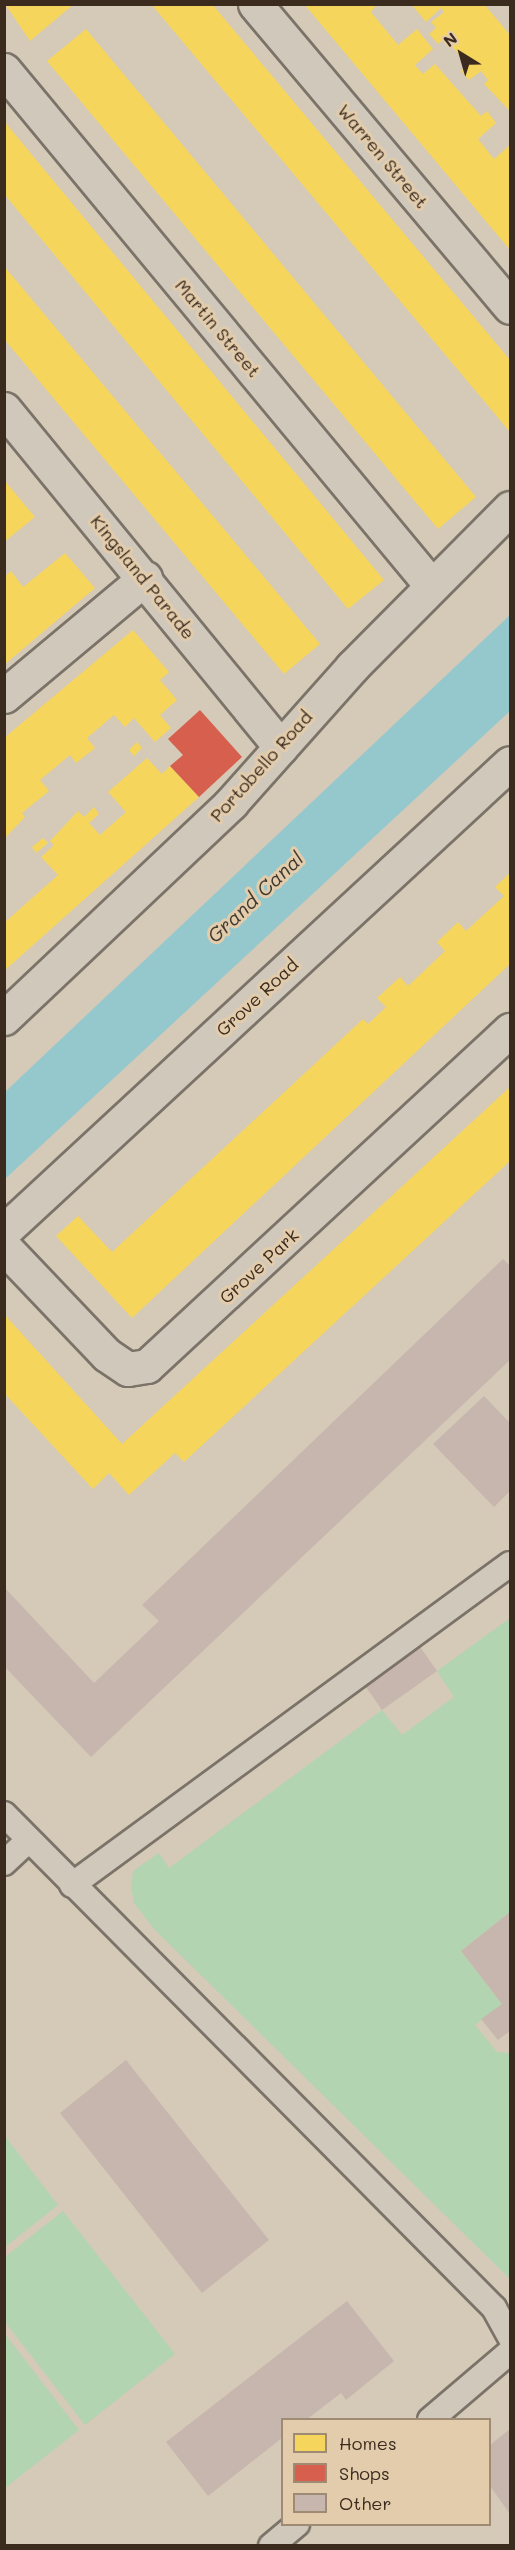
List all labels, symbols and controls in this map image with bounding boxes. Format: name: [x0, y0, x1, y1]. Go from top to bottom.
north arrow: [431, 24, 491, 84]
text: N: [439, 27, 461, 51]
street label: Warren Street: [333, 100, 433, 212]
street label: Martin Street: [171, 275, 265, 381]
street label: Kingsland Parade: [86, 511, 200, 643]
street label: Portobello Road: [205, 706, 317, 826]
water label: Grand Canal: [202, 846, 308, 948]
street label: Grove Road: [211, 954, 303, 1040]
street label: Grove Park: [215, 1224, 303, 1308]
legend: [281, 2418, 491, 2526]
text: Homes: [339, 2431, 397, 2455]
text: Shops: [339, 2461, 390, 2485]
text: Other: [339, 2491, 392, 2515]

